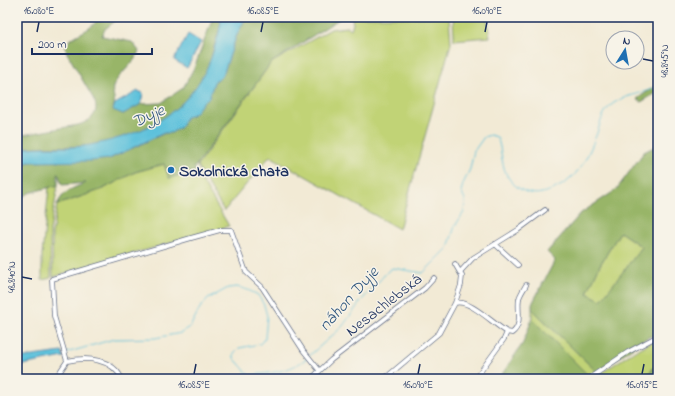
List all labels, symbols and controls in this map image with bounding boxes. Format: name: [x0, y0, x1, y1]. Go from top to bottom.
text: 16.080°E: [24, 4, 54, 19]
text: 16.085°E: [247, 4, 279, 19]
text: 16.090°E: [472, 4, 502, 19]
scale bar: [32, 30, 152, 56]
north arrow: [605, 30, 645, 70]
text: N: [622, 33, 632, 50]
text: 200 m: [38, 36, 67, 54]
text: 48.845°N: [658, 44, 673, 77]
water label: Dyje: [128, 98, 170, 135]
place label: Sokolnická chata: [179, 160, 289, 184]
marker: Sokolnická chata: [166, 165, 176, 175]
water label: náhon Dyje: [313, 260, 387, 338]
text: 48.840°N: [5, 261, 20, 293]
street label: Nesachlebská: [341, 268, 427, 343]
text: 16.085°E: [178, 378, 210, 393]
text: 16.090°E: [403, 378, 433, 393]
text: 16.095°E: [626, 378, 658, 393]

